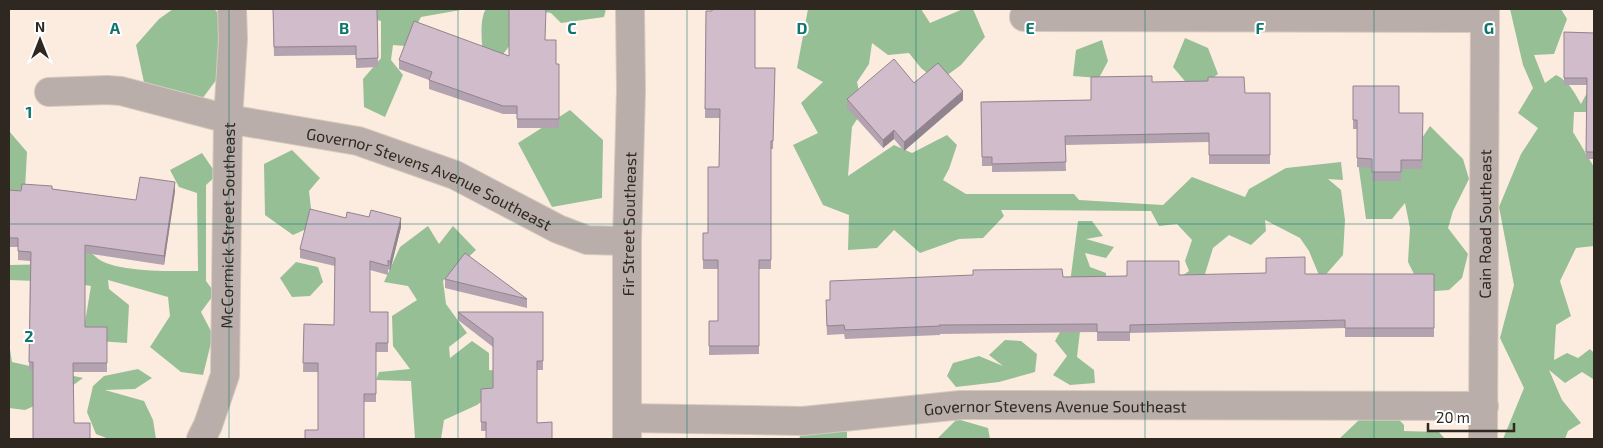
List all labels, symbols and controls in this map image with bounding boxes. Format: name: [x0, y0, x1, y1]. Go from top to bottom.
north arrow: [15, 15, 65, 65]
text: N: [35, 18, 45, 35]
text: A: [110, 18, 121, 37]
text: B: [339, 18, 349, 37]
text: C: [567, 18, 577, 37]
text: D: [797, 18, 808, 37]
text: E: [1025, 18, 1035, 37]
text: F: [1256, 18, 1265, 37]
text: G: [1484, 18, 1494, 37]
text: 1: [26, 102, 32, 121]
street label: McCormick Street Southeast: [216, 122, 237, 329]
street label: Governor Stevens Avenue Southeast: [305, 123, 555, 234]
street label: Cain Road Southeast: [1474, 149, 1494, 299]
street label: Fir Street Southeast: [617, 151, 639, 296]
text: 2: [24, 326, 34, 345]
street label: Governor Stevens Avenue Southeast: [923, 395, 1187, 418]
scale bar: [1428, 400, 1514, 432]
text: 20 m: [1436, 408, 1470, 426]

